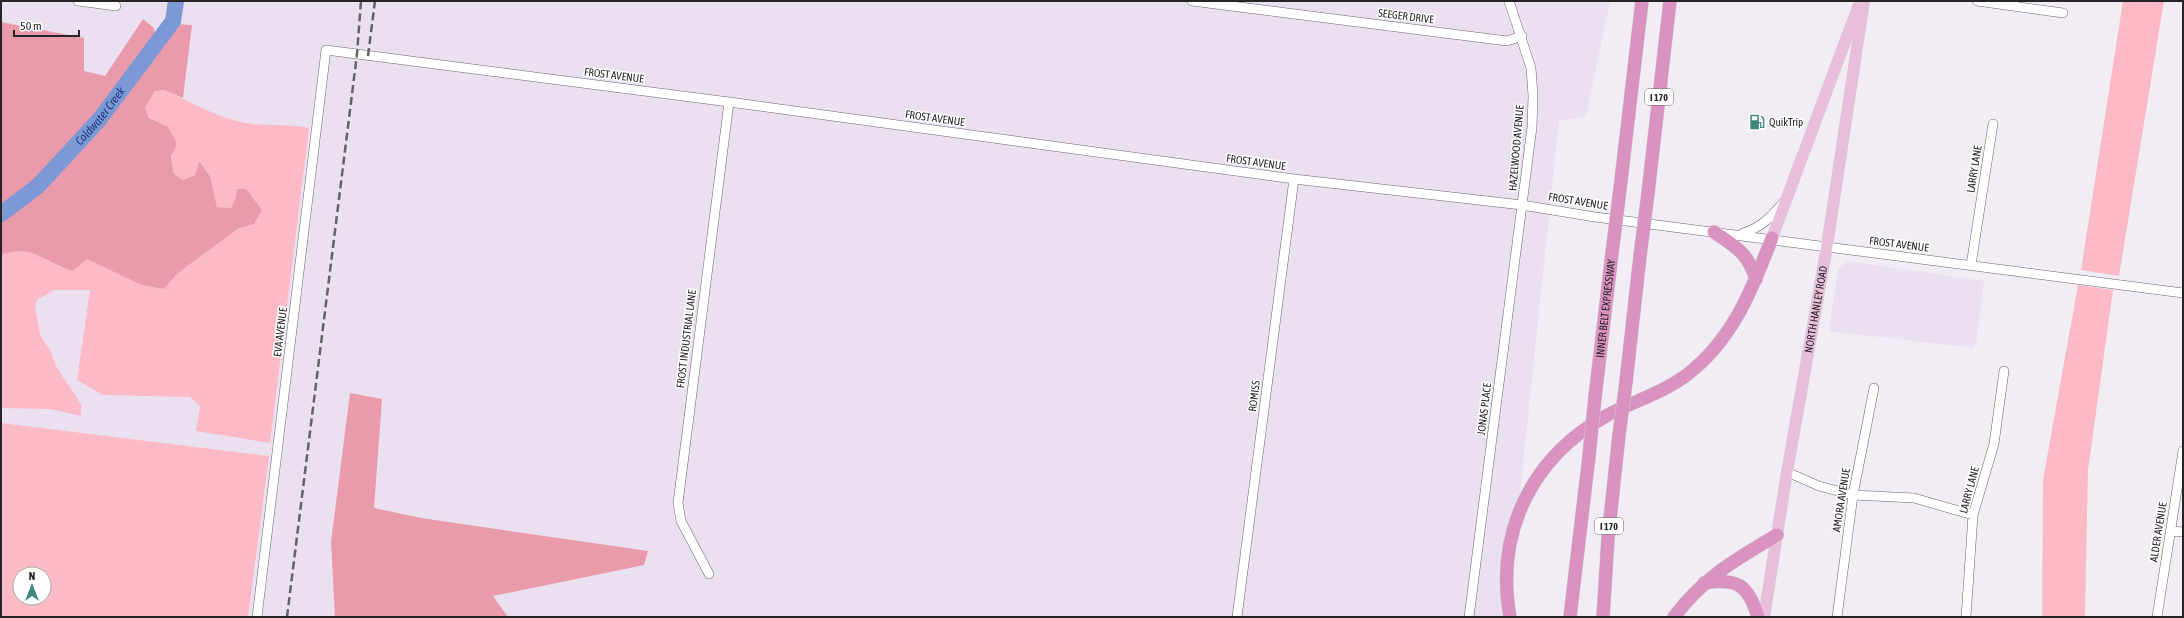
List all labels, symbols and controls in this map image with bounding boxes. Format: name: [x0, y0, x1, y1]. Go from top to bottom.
street label: SEEGER DRIVE: [1377, 7, 1435, 25]
scale bar: [14, 12, 79, 38]
text: 50 m: [20, 19, 42, 33]
street label: FROST AVENUE: [583, 65, 645, 85]
water label: Coldwater Creek: [72, 84, 129, 148]
road number: I 170: [1645, 89, 1673, 105]
street label: HAZELWOOD AVENUE: [1506, 104, 1526, 192]
street label: FROST AVENUE: [904, 108, 966, 128]
fuel station icon: QuikTrip: [1748, 113, 1766, 131]
place label: QuikTrip: [1769, 116, 1803, 128]
street label: LARRY LANE: [1964, 144, 1984, 194]
street label: FROST AVENUE: [1225, 152, 1287, 172]
street label: FROST AVENUE: [1547, 190, 1609, 212]
street label: FROST AVENUE: [1868, 234, 1930, 254]
street label: INNER BELT EXPRESSWAY: [1594, 259, 1617, 358]
street label: NORTH HANLEY ROAD: [1802, 265, 1829, 354]
street label: FROST INDUSTRIAL LANE: [674, 289, 698, 389]
street label: EVA AVENUE: [271, 306, 289, 357]
street label: ROMISS: [1246, 379, 1262, 412]
street label: JONAS PLACE: [1475, 382, 1493, 436]
street label: LARRY LANE: [1957, 465, 1981, 515]
street label: AMORA AVENUE: [1830, 467, 1852, 533]
street label: ALDER AVENUE: [2147, 501, 2169, 563]
road number: I 170: [1595, 518, 1623, 534]
north arrow: [12, 566, 52, 606]
text: N: [29, 570, 35, 582]

